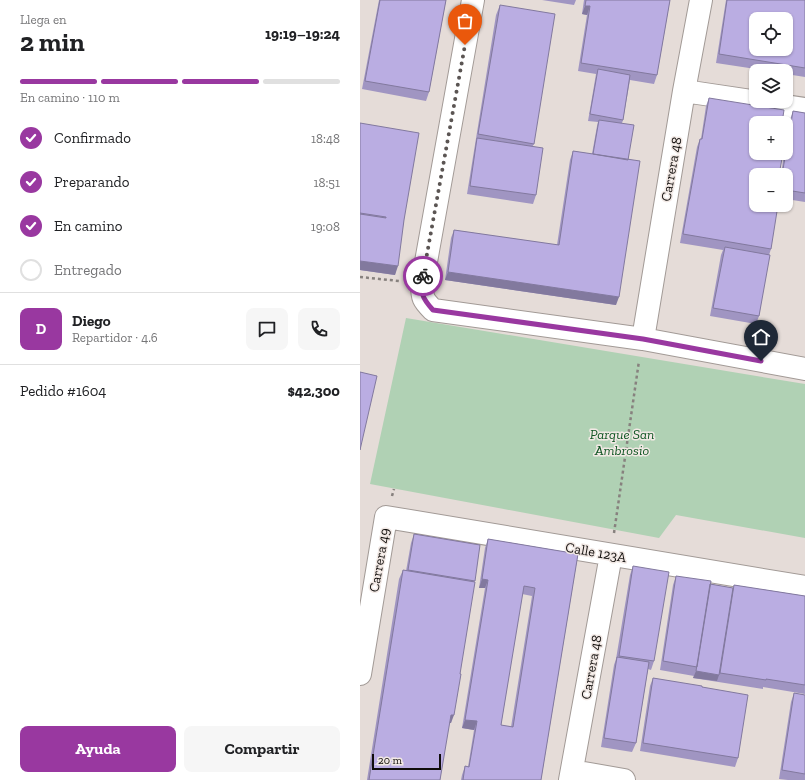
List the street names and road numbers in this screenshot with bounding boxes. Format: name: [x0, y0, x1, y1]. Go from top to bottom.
street label: Carrera 48: [657, 136, 686, 203]
street label: Carrera 49: [365, 527, 394, 594]
street label: Calle 123A: [564, 539, 629, 566]
street label: Carrera 48: [577, 634, 606, 701]

